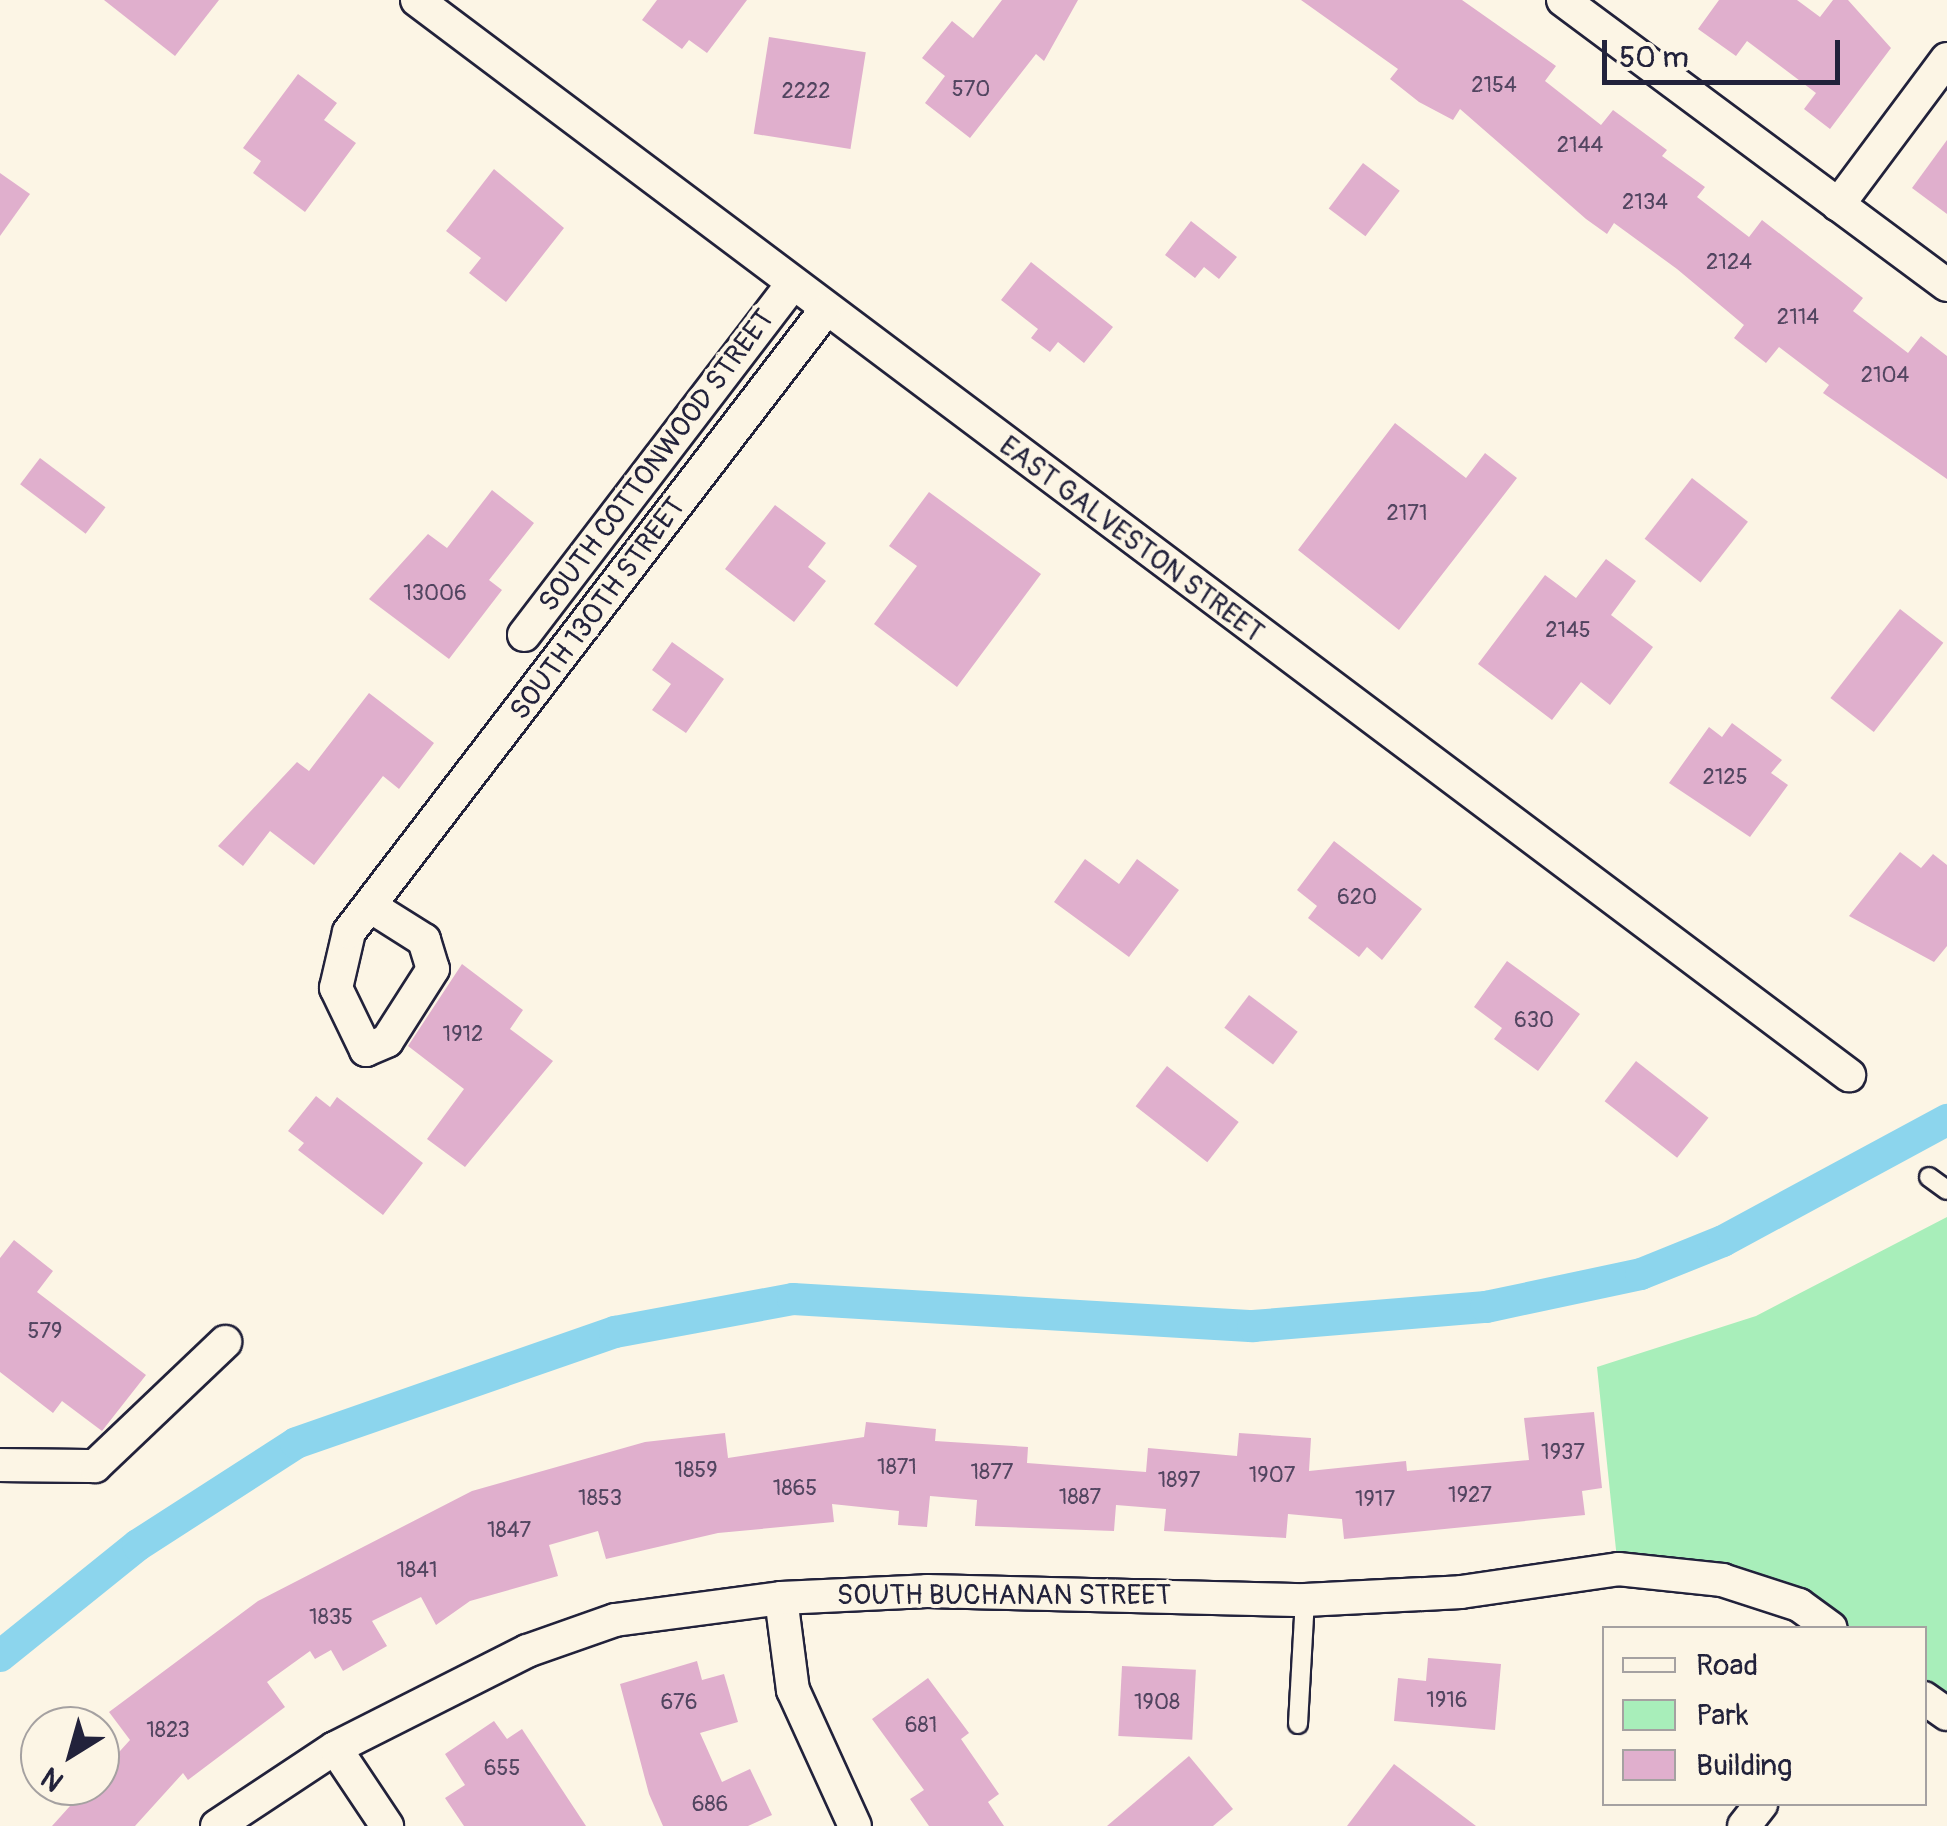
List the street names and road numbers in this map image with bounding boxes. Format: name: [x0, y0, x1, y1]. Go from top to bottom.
street label: SOUTH COTTONWOOD STREET: [532, 303, 782, 619]
street label: EAST GALVESTON STREET: [992, 430, 1270, 650]
street label: SOUTH 130TH STREET: [503, 491, 693, 727]
street label: SOUTH BUCHANAN STREET: [837, 1579, 1171, 1613]

